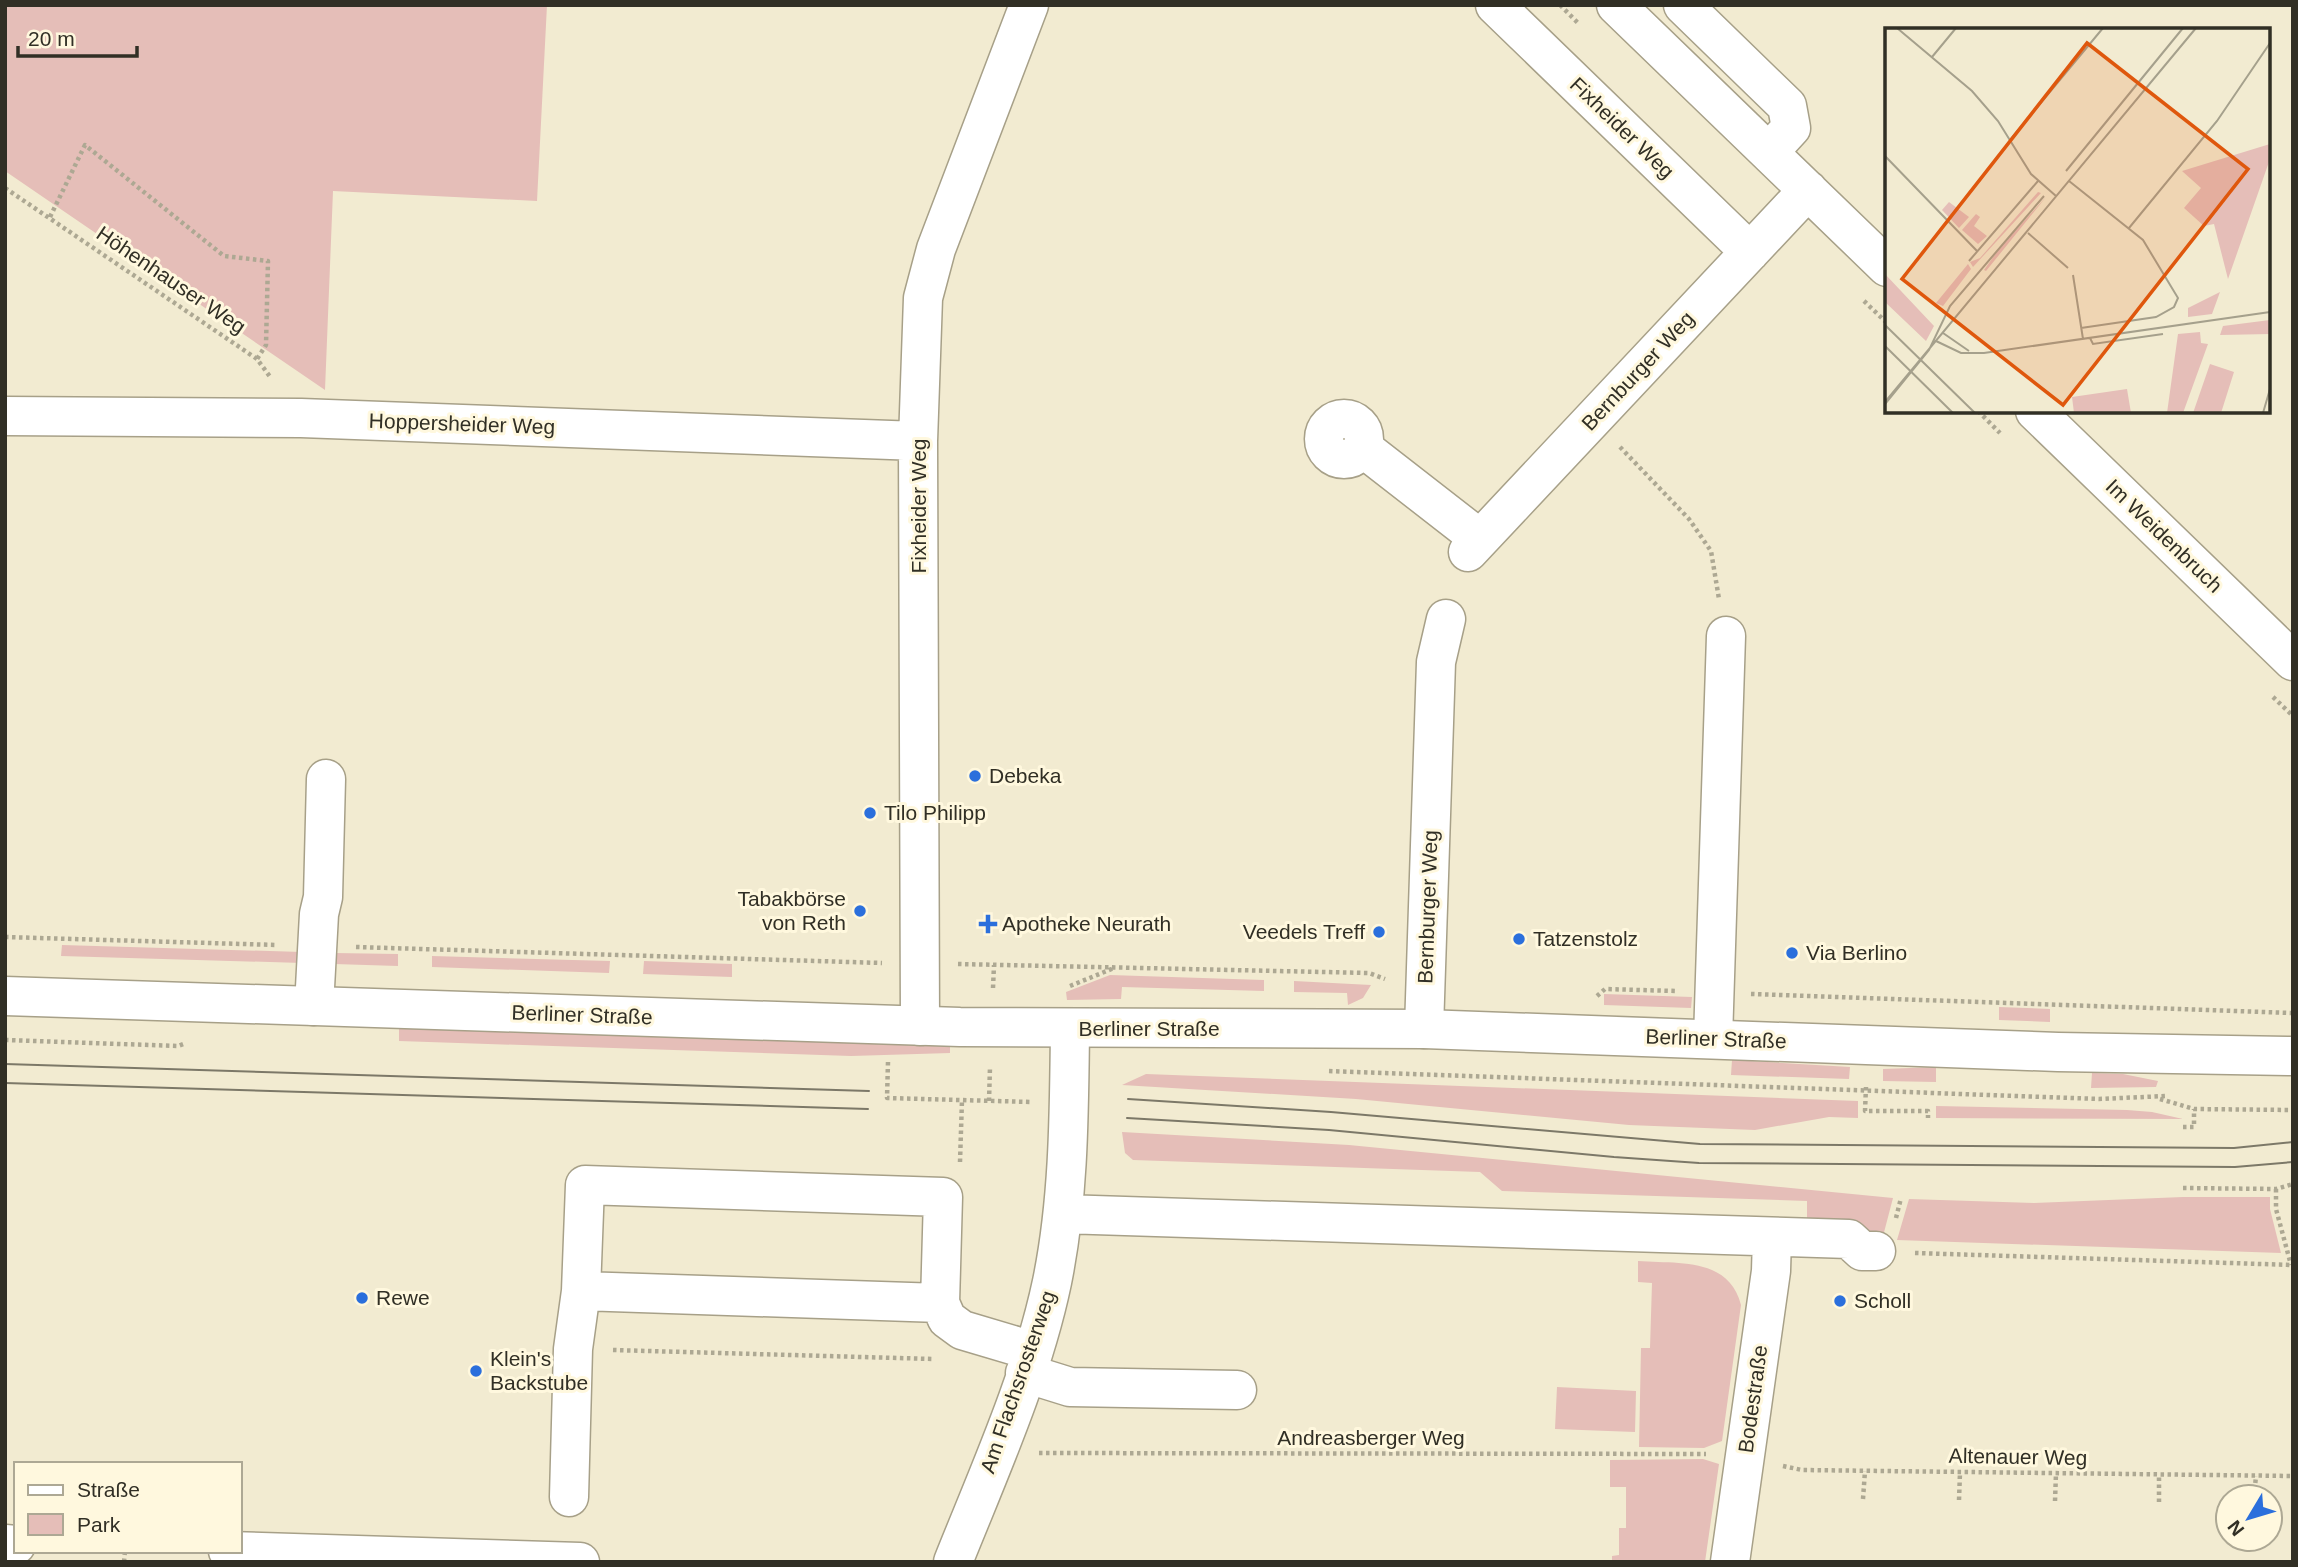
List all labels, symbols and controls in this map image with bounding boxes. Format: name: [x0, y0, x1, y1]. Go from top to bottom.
scale bar: [18, 14, 136, 58]
text: 20 m: [28, 27, 75, 50]
inset map: [1885, 28, 2270, 413]
street label: Fixheider Weg: [1566, 72, 1679, 183]
street label: Höhenhauser Weg: [92, 221, 250, 338]
street label: Bernburger Weg: [1577, 307, 1698, 435]
street label: Hoppersheider Weg: [368, 409, 556, 438]
street label: Fixheider Weg: [907, 438, 930, 574]
street label: Im Weidenbruch: [2101, 474, 2227, 597]
place label: Debeka: [989, 764, 1062, 787]
marker: Debeka: [967, 768, 983, 784]
place label: Tilo Philipp: [884, 801, 986, 824]
marker: Tilo Philipp: [862, 805, 878, 821]
street label: Bernburger Weg: [1413, 830, 1442, 984]
place label: Tabakbörse von Reth: [737, 887, 846, 934]
marker: Tabakbörse von Reth: [852, 903, 868, 919]
place label: Apotheke Neurath: [1002, 912, 1171, 935]
marker: Apotheke Neurath: [980, 916, 996, 932]
place label: Veedels Treff: [1243, 920, 1365, 943]
marker: Veedels Treff: [1371, 924, 1387, 940]
place label: Tatzenstolz: [1533, 927, 1638, 950]
marker: Tatzenstolz: [1511, 931, 1527, 947]
place label: Via Berlino: [1806, 941, 1907, 964]
marker: Via Berlino: [1784, 945, 1800, 961]
street label: Berliner Straße: [511, 1001, 653, 1028]
street label: Berliner Straße: [1078, 1017, 1220, 1040]
street label: Berliner Straße: [1645, 1025, 1787, 1052]
place label: Rewe: [376, 1286, 430, 1309]
street label: Am Flachsrosterweg: [975, 1288, 1060, 1476]
place label: Scholl: [1854, 1289, 1911, 1312]
marker: Rewe: [354, 1290, 370, 1306]
marker: Scholl: [1832, 1293, 1848, 1309]
street label: Bodestraße: [1734, 1344, 1771, 1454]
place label: Klein's Backstube: [490, 1347, 588, 1394]
marker: Klein's Backstube: [468, 1363, 484, 1379]
street label: Andreasberger Weg: [1277, 1426, 1465, 1449]
street label: Altenauer Weg: [1949, 1444, 2087, 1469]
legend: [14, 1462, 242, 1553]
text: Straße: [77, 1478, 140, 1501]
north arrow: [2214, 1483, 2284, 1553]
text: Park: [77, 1513, 121, 1536]
text: N: [2223, 1516, 2248, 1540]

